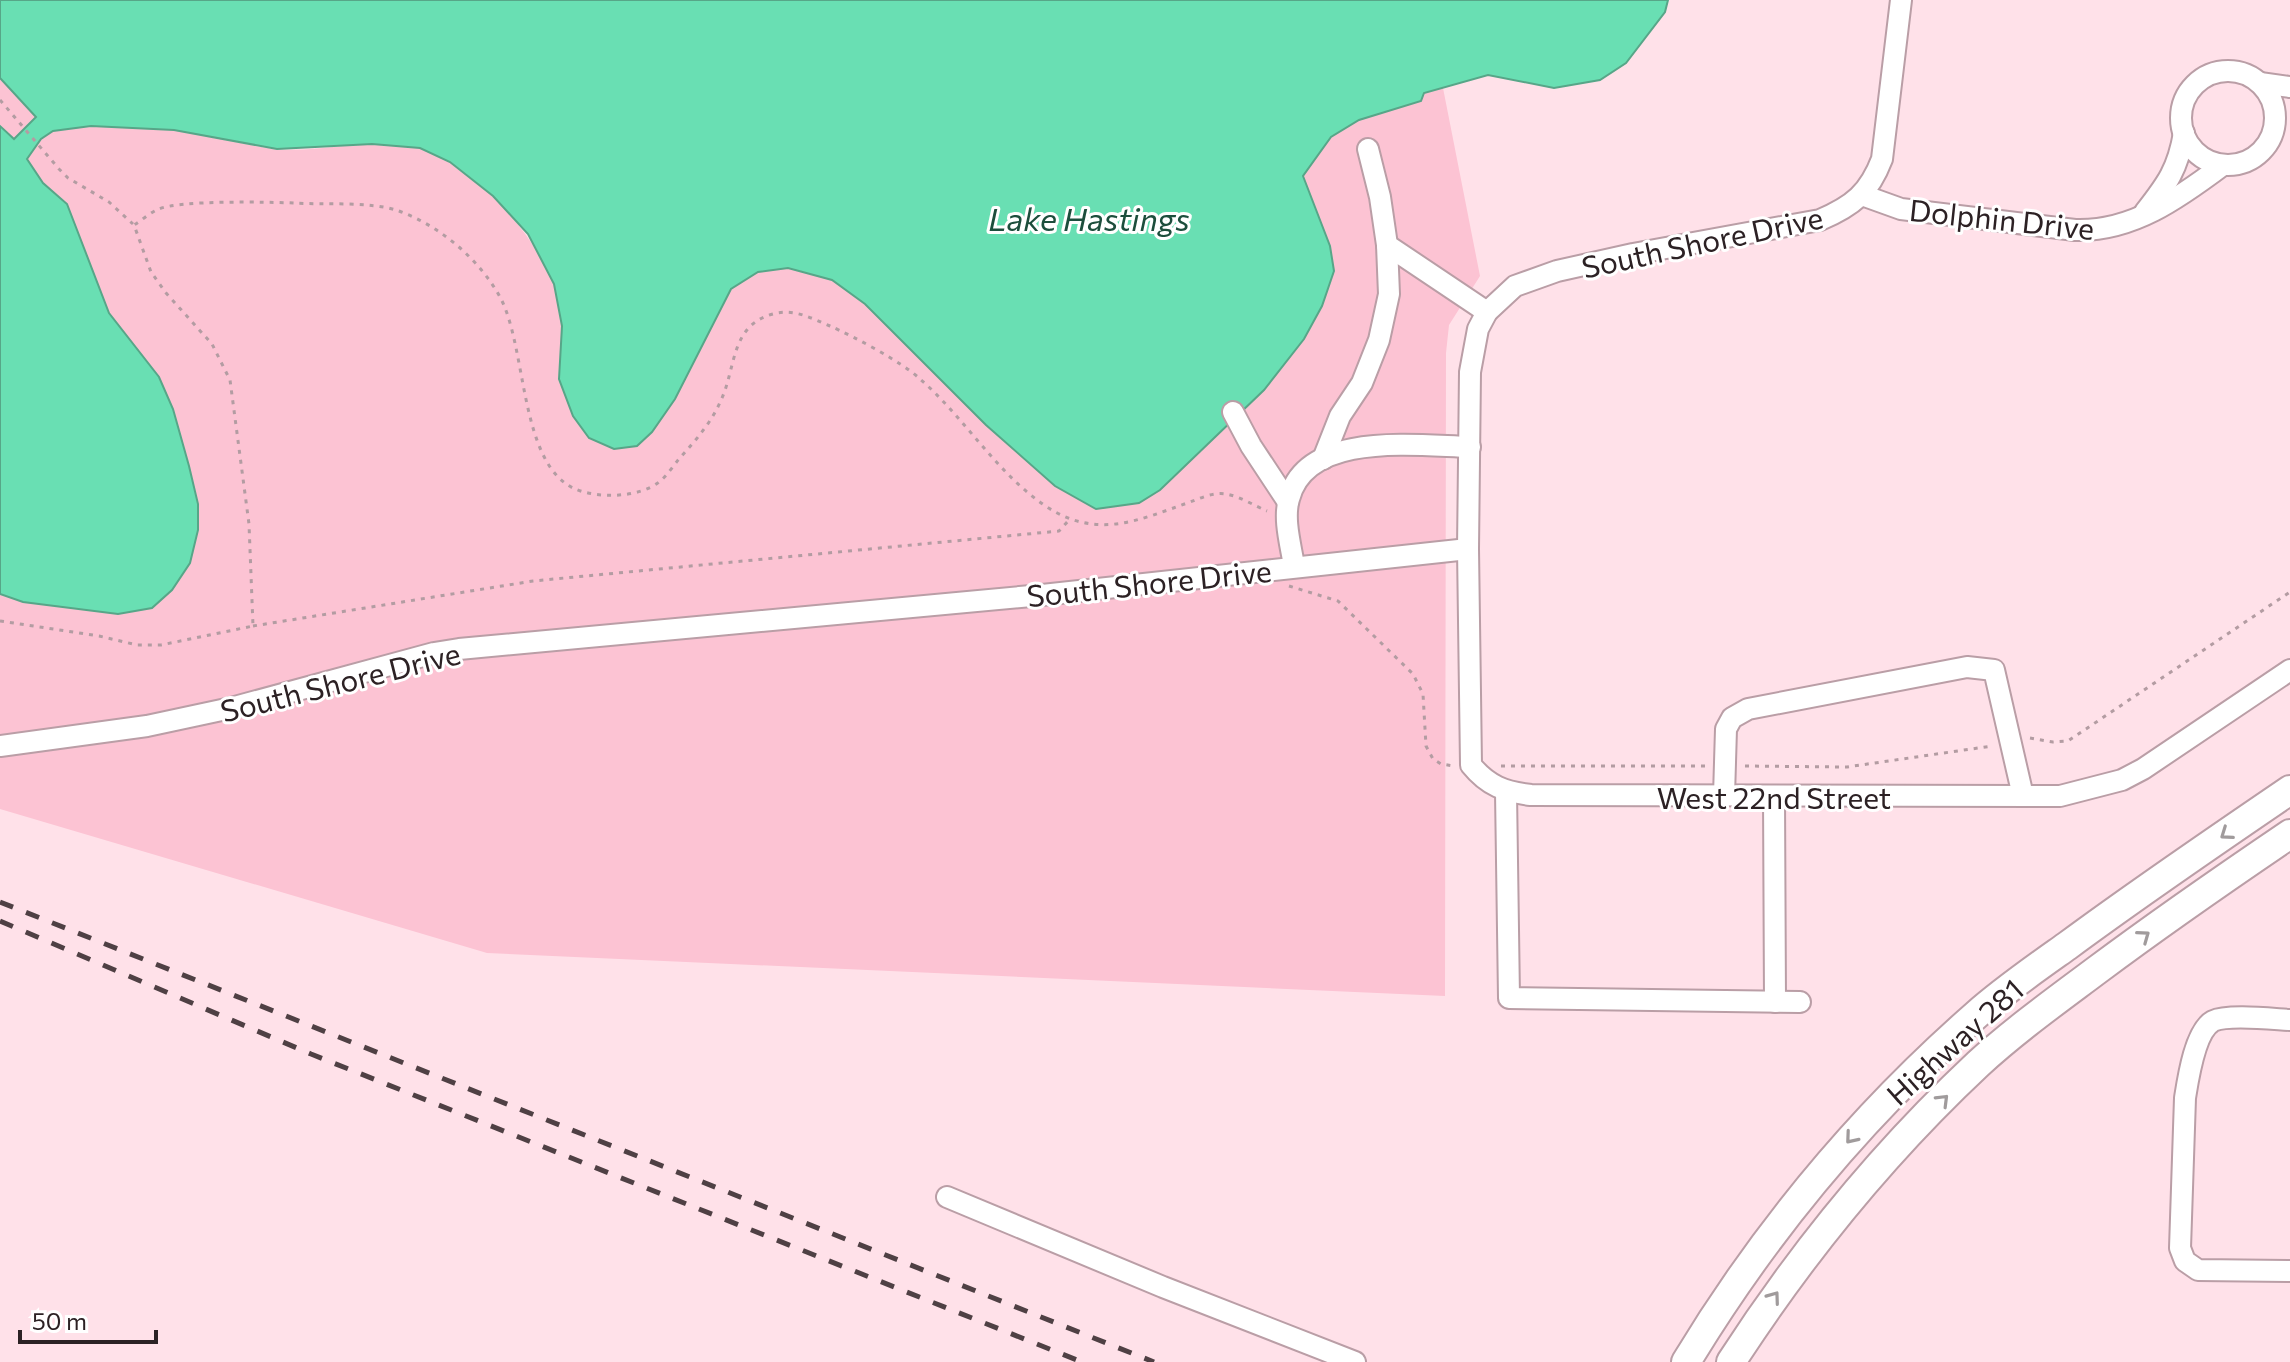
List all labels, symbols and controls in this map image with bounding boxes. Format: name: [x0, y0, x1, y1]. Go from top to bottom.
street label: Dolphin Drive: [1908, 190, 2096, 246]
street label: South Shore Drive: [1578, 197, 1826, 285]
water label: Lake Hastings: [988, 198, 1190, 238]
street label: South Shore Drive: [1025, 551, 1273, 613]
street label: South Shore Drive: [216, 633, 464, 729]
street label: West 22nd Street: [1657, 778, 1891, 815]
one-way arrow: [2220, 824, 2234, 839]
one-way arrow: [2135, 931, 2150, 945]
street label: Highway 281: [1878, 970, 2030, 1112]
one-way arrow: [1934, 1095, 1948, 1109]
one-way arrow: [1846, 1129, 1861, 1144]
one-way arrow: [1764, 1292, 1779, 1306]
scale bar: [20, 1294, 156, 1344]
text: 50 m: [32, 1306, 87, 1335]

